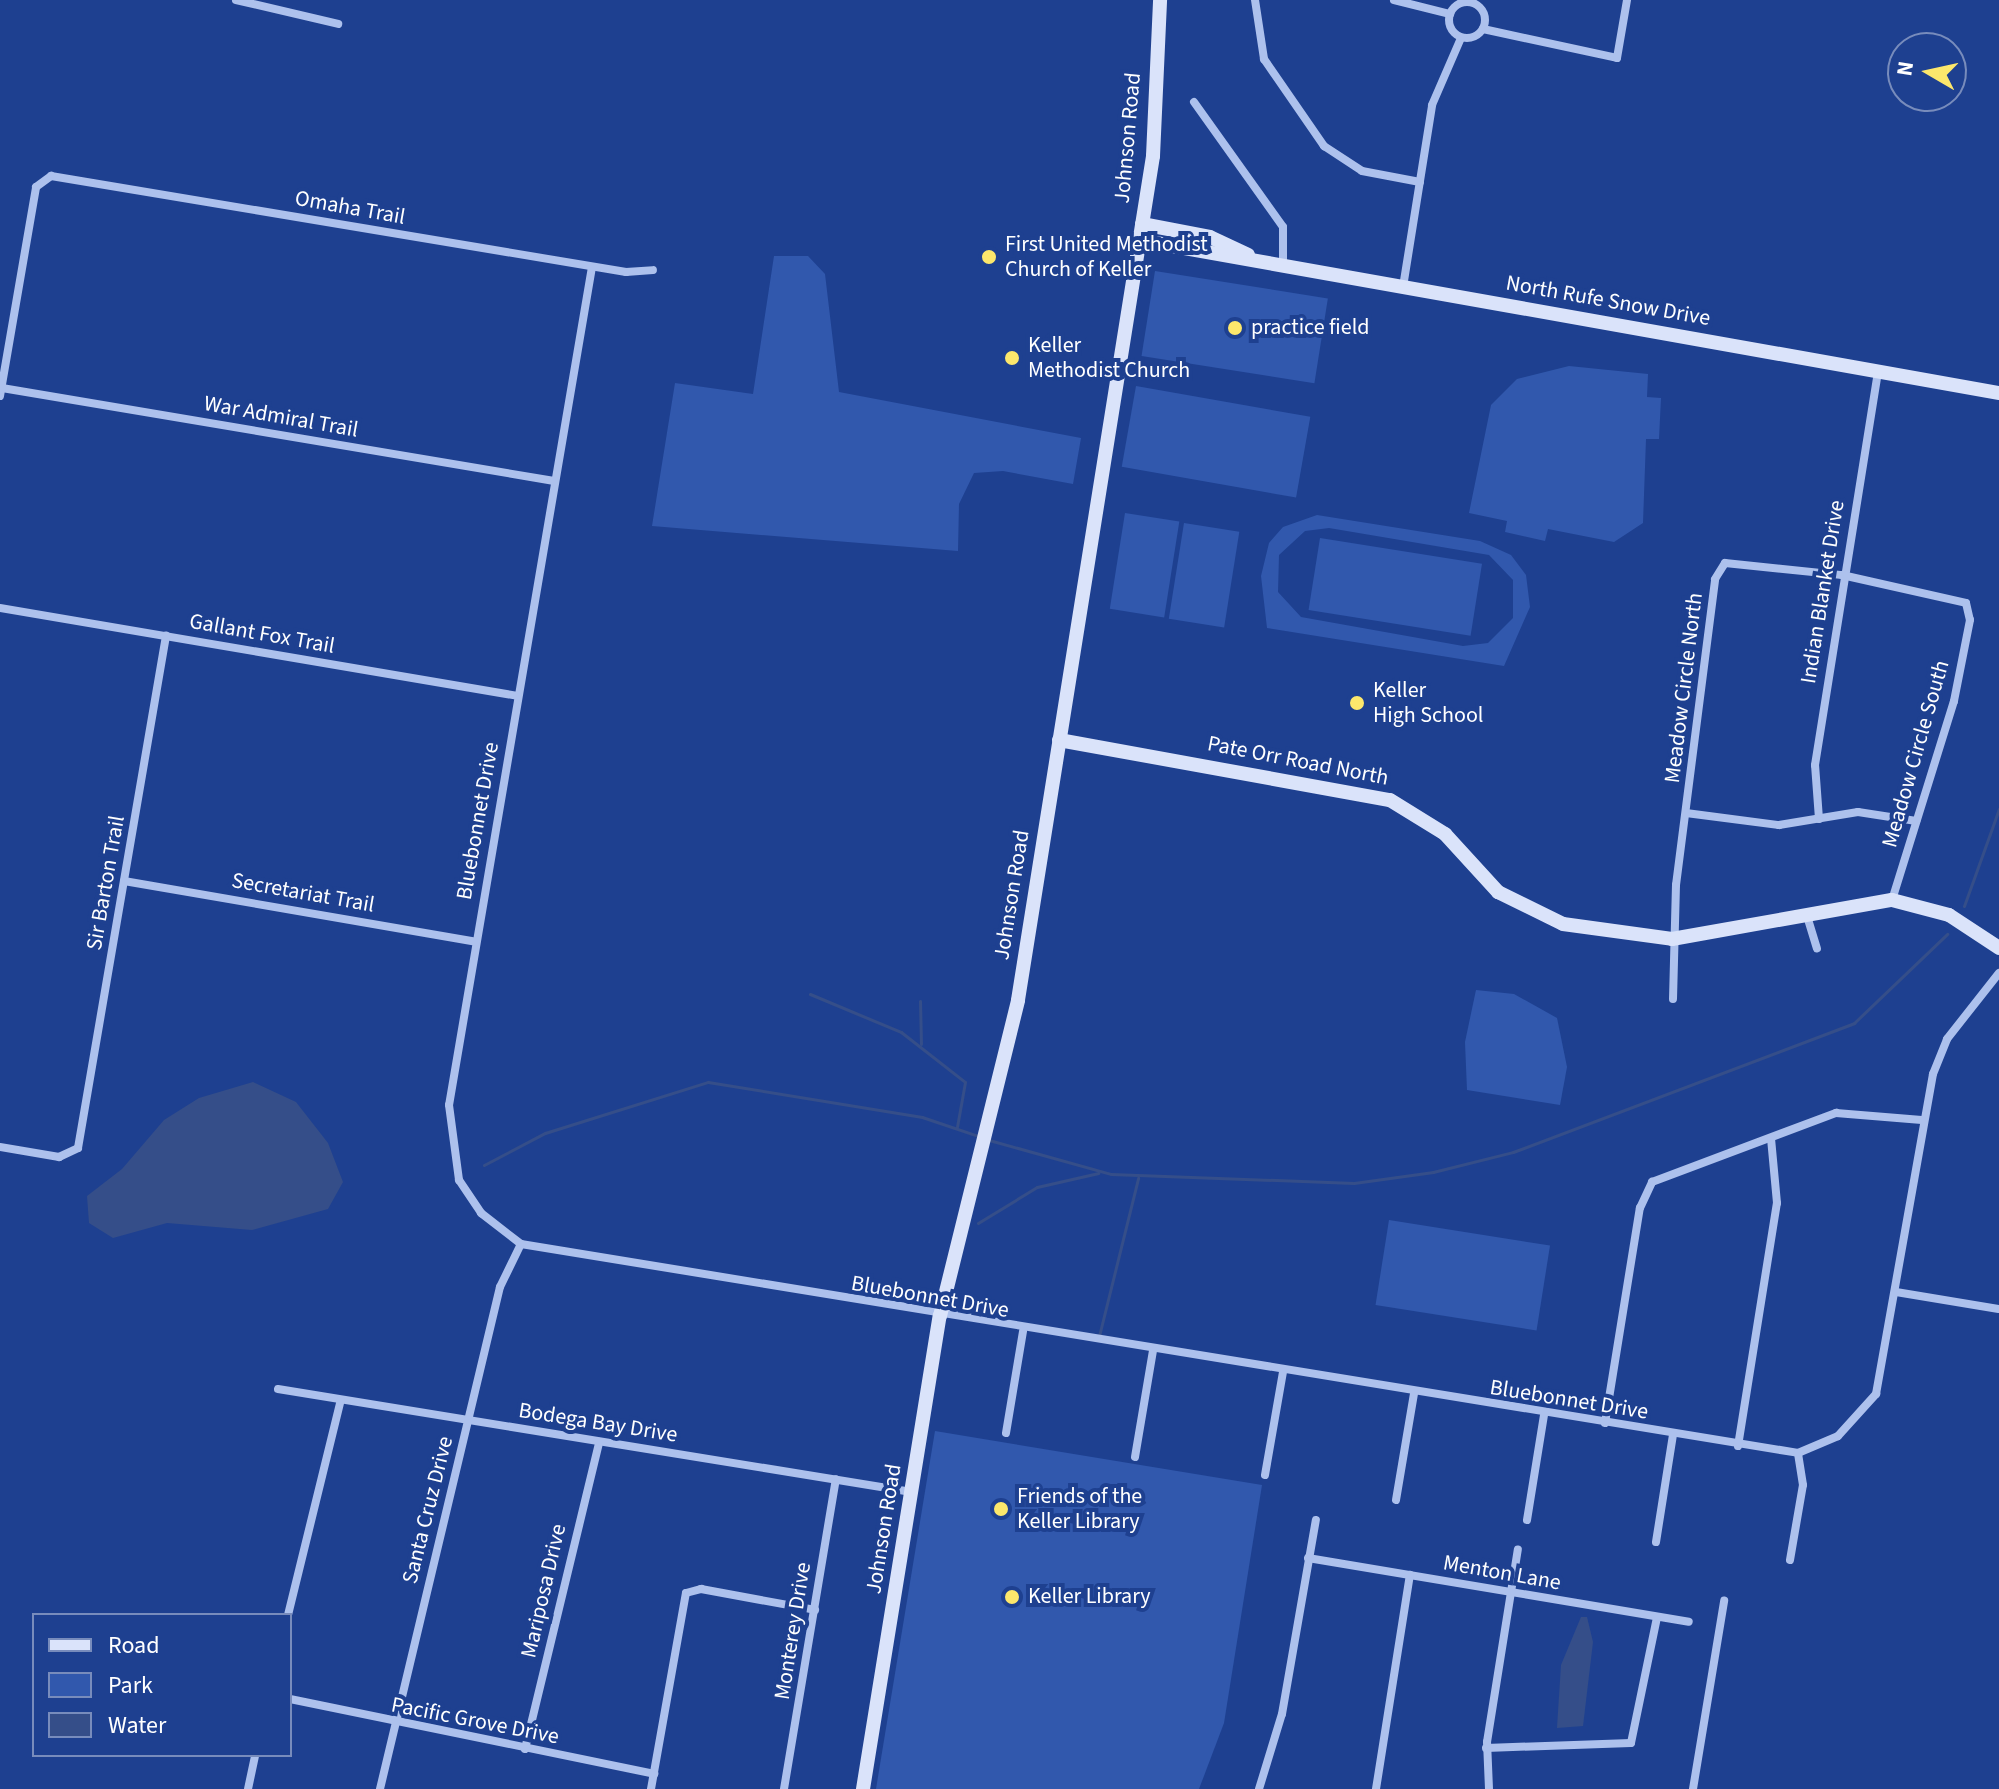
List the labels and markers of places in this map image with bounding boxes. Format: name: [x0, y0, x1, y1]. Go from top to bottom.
place label: First United Methodist Church of Keller: [1005, 231, 1208, 282]
marker: First United Methodist Church of Keller: [980, 248, 998, 266]
place label: practice field: [1251, 315, 1370, 341]
marker: practice field: [1226, 319, 1244, 337]
place label: Keller Methodist Church: [1028, 332, 1190, 384]
marker: Keller Methodist Church: [1003, 349, 1021, 367]
place label: Keller High School: [1373, 677, 1483, 728]
marker: Keller High School: [1348, 694, 1366, 712]
place label: Friends of the Keller Library: [1017, 1483, 1142, 1534]
marker: Friends of the Keller Library: [992, 1500, 1010, 1518]
place label: Keller Library: [1028, 1584, 1151, 1610]
marker: Keller Library: [1003, 1588, 1021, 1606]

